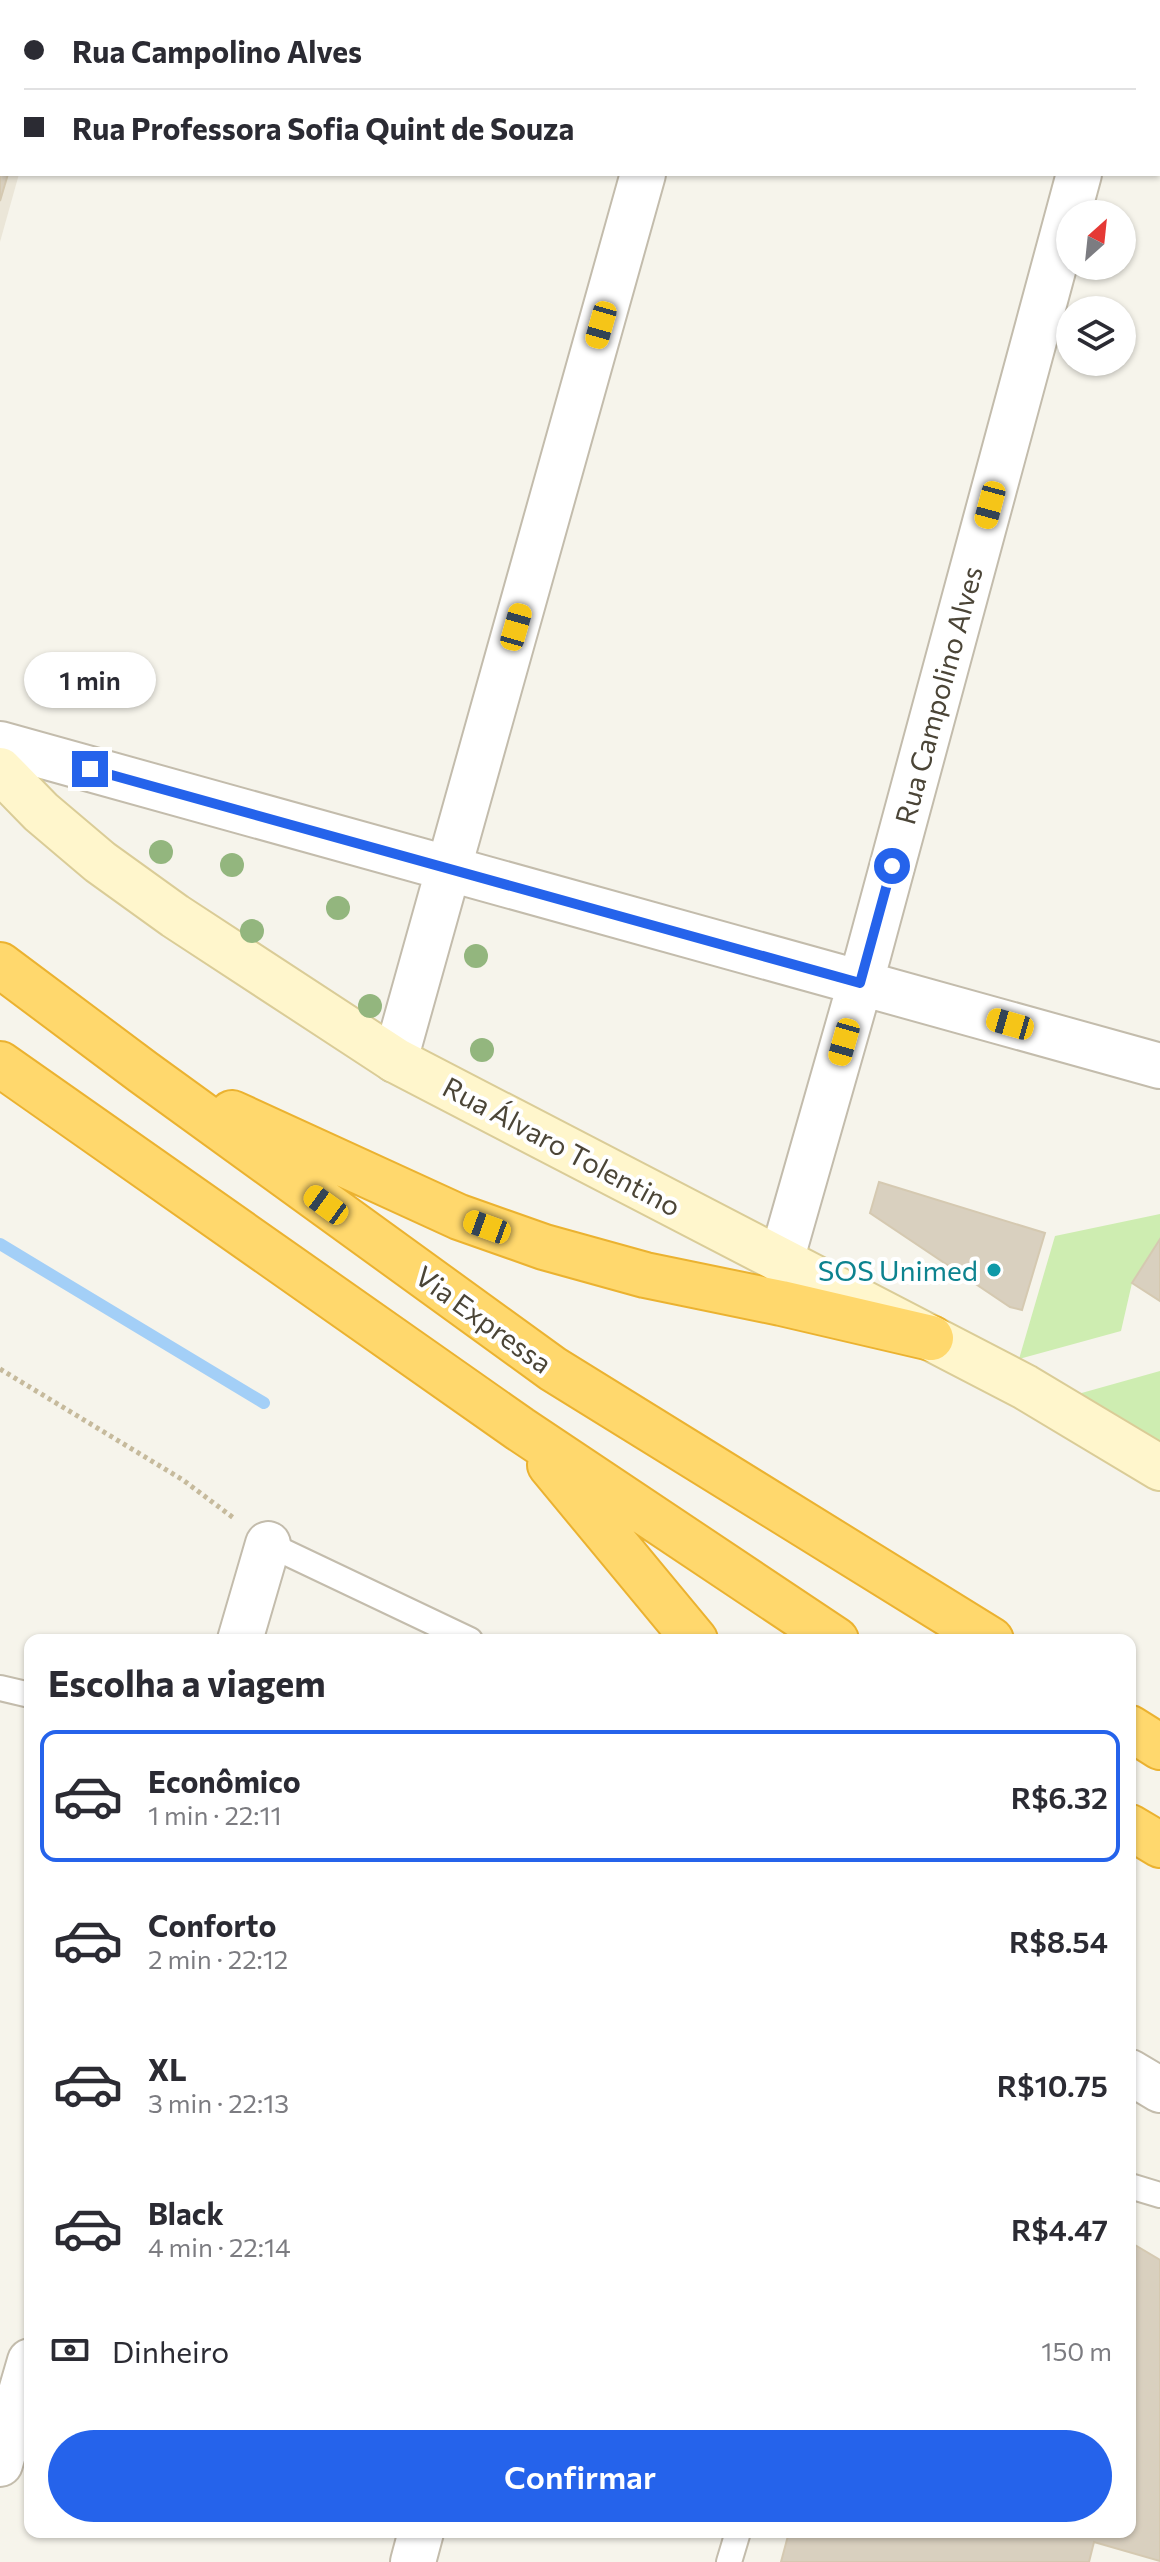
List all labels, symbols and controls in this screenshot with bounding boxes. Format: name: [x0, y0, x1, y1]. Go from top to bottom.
text: Rua Campolino Alves: [72, 32, 362, 69]
text: Rua Professora Sofia Quint de Souza: [72, 109, 574, 146]
north arrow: [1056, 200, 1136, 280]
map controls: [1056, 200, 1136, 376]
button: layers: [1056, 296, 1136, 376]
car: [583, 299, 619, 351]
car: [972, 479, 1008, 531]
street label: Rua Campolino Alves: [887, 562, 989, 828]
car: [498, 601, 534, 653]
callout: 1 min: [24, 653, 156, 709]
text: 1 min: [59, 664, 121, 695]
route end: [72, 751, 108, 787]
route start: [874, 848, 910, 884]
car: [984, 1006, 1036, 1042]
car: [826, 1016, 862, 1068]
street label: Rua Álvaro Tolentino: [437, 1069, 687, 1223]
car: [300, 1181, 352, 1229]
car: [460, 1208, 514, 1246]
place label: SOS Unimed: [818, 1253, 978, 1287]
street label: Via Expressa: [409, 1258, 559, 1380]
marker: SOS Unimed: [985, 1261, 1003, 1279]
text: Escolha a viagem: [48, 1660, 326, 1704]
icon: car: [52, 1760, 124, 1832]
text: Econômico: [148, 1762, 301, 1799]
text: R$6.32: [1011, 1778, 1108, 1815]
text: 1 min · 22:11: [148, 1799, 282, 1830]
icon: car: [52, 1904, 124, 1976]
text: Conforto: [148, 1906, 276, 1943]
text: R$8.54: [1009, 1922, 1108, 1959]
text: 2 min · 22:12: [148, 1943, 288, 1974]
icon: car: [52, 2048, 124, 2120]
text: XL: [148, 2050, 187, 2087]
text: R$10.75: [997, 2066, 1108, 2103]
text: 3 min · 22:13: [148, 2087, 289, 2118]
icon: car: [52, 2192, 124, 2264]
text: Black: [148, 2194, 224, 2231]
text: R$4.47: [1011, 2210, 1108, 2247]
text: 4 min · 22:14: [148, 2231, 291, 2262]
icon: cash: [48, 2328, 92, 2372]
text: Dinheiro: [112, 2332, 229, 2369]
text: 150 m: [1041, 2335, 1112, 2366]
button: Confirmar: [48, 2430, 1112, 2522]

